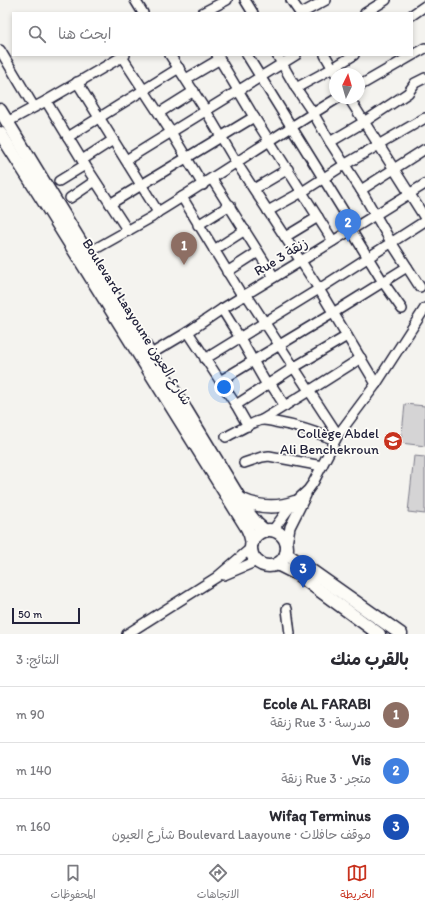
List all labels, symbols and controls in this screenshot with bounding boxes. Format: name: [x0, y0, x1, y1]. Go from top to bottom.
search box: [12, 12, 413, 56]
icon: search: [26, 23, 48, 45]
text: ابحث هنا: [58, 25, 112, 43]
north arrow: [329, 68, 365, 104]
pin: 2: [335, 209, 361, 242]
pin: 1: [171, 232, 197, 265]
street label: Rue 3 زنقة: [251, 234, 311, 280]
street label: Boulevard Laayoune شارع العيون: [78, 236, 195, 409]
your location: [214, 377, 234, 397]
place label: Collège Abdel Ali Benchekroun: [280, 425, 379, 458]
school or university icon: Collège Abdel Ali Benchekroun: [382, 430, 404, 452]
pin: 3: [290, 555, 316, 588]
scale bar: [12, 606, 80, 625]
text: 50 m: [18, 608, 42, 621]
text: بالقرب منك: [331, 649, 409, 669]
text: النتائج: 3: [16, 652, 59, 667]
text: Ecole AL FARABI: [263, 695, 371, 713]
text: 90 m: [16, 707, 45, 722]
text: 1: [393, 707, 399, 722]
text: مدرسة · Rue 3 زنقة: [270, 715, 371, 730]
text: Vis: [352, 751, 371, 769]
text: 140 m: [16, 763, 52, 778]
text: 2: [393, 763, 399, 778]
text: متجر · Rue 3 زنقة: [281, 771, 371, 786]
text: Wifaq Terminus: [269, 807, 371, 825]
text: 160 m: [16, 819, 51, 834]
text: 3: [392, 819, 400, 834]
text: موقف حافلات · Boulevard Laayoune شأرع العيون: [112, 827, 371, 842]
tab: المحفوظات: [51, 862, 96, 904]
tab: الاتجاهات: [197, 862, 239, 904]
tab: الخريطة: [340, 862, 375, 904]

